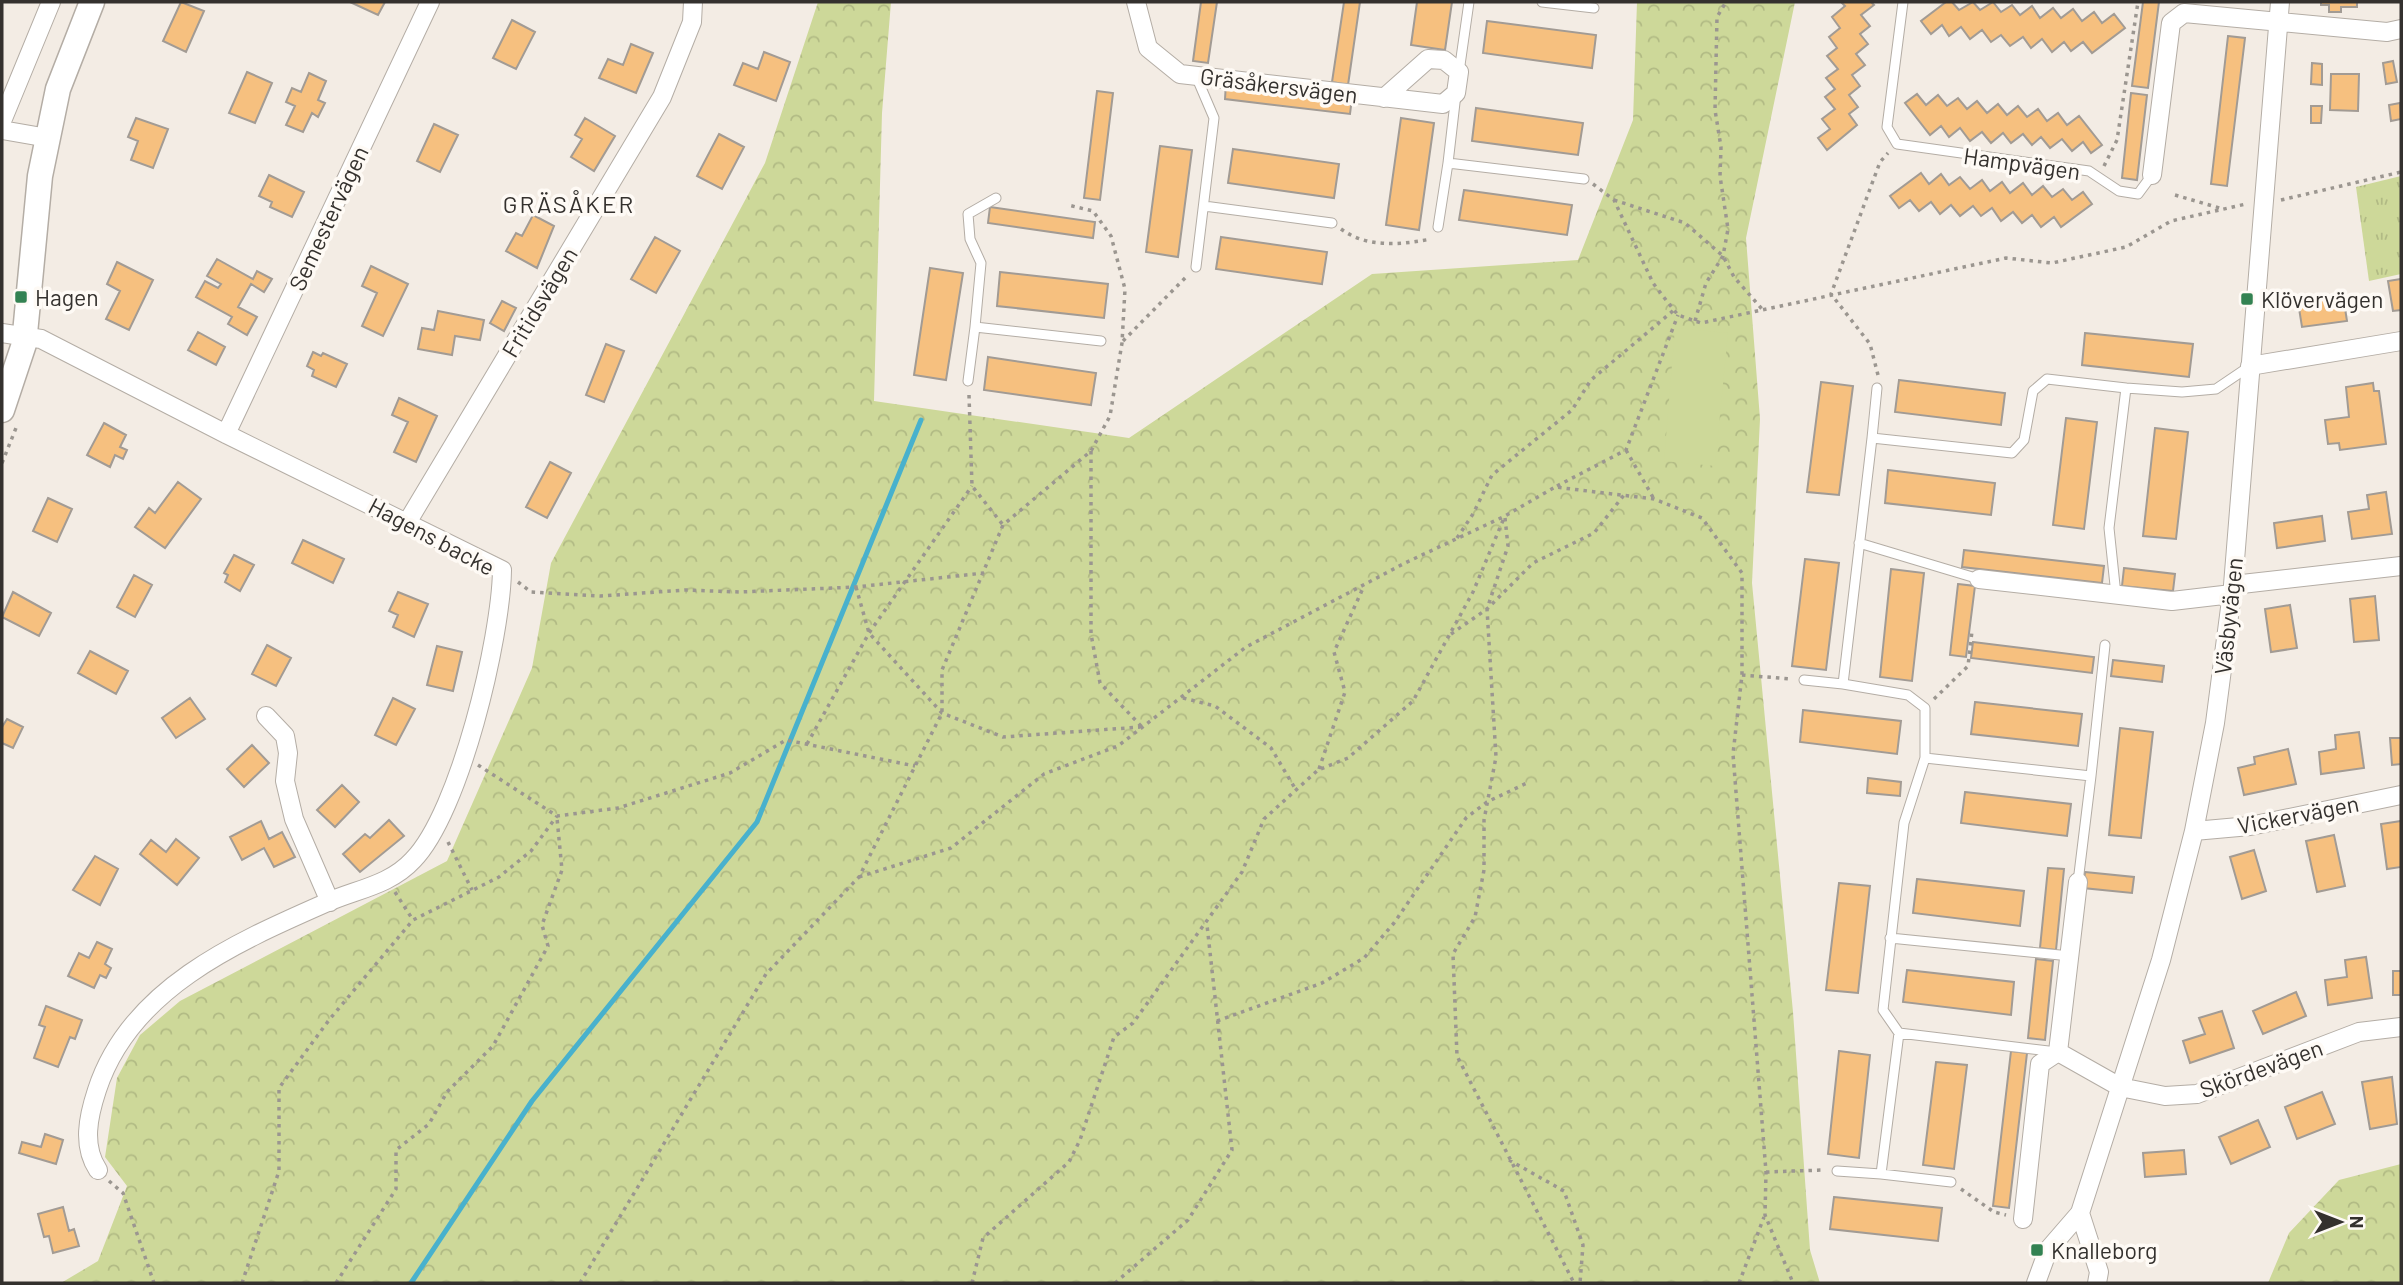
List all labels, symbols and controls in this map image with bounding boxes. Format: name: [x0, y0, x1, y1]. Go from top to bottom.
street label: Gräsåkersvägen: [1199, 61, 1359, 109]
street label: Semestervägen: [282, 141, 374, 295]
street label: Hampvägen: [1962, 141, 2082, 185]
district label: GRÄSÅKER: [503, 189, 635, 218]
street label: Fritidsvägen: [495, 242, 583, 362]
place label: Hagen: [35, 283, 99, 311]
place label: Klövervägen: [2261, 285, 2383, 313]
marker: Hagen: [13, 289, 29, 305]
marker: Klövervägen: [2239, 291, 2255, 307]
street label: Hagens backe: [364, 491, 500, 581]
street label: Väsbyvägen: [2208, 556, 2248, 676]
street label: Vickervägen: [2235, 789, 2361, 839]
street label: Skördevägen: [2196, 1033, 2326, 1103]
north arrow: [2305, 1187, 2375, 1257]
text: N: [2346, 1216, 2369, 1228]
place label: Knalleborg: [2051, 1236, 2157, 1264]
marker: Knalleborg: [2029, 1242, 2045, 1258]

